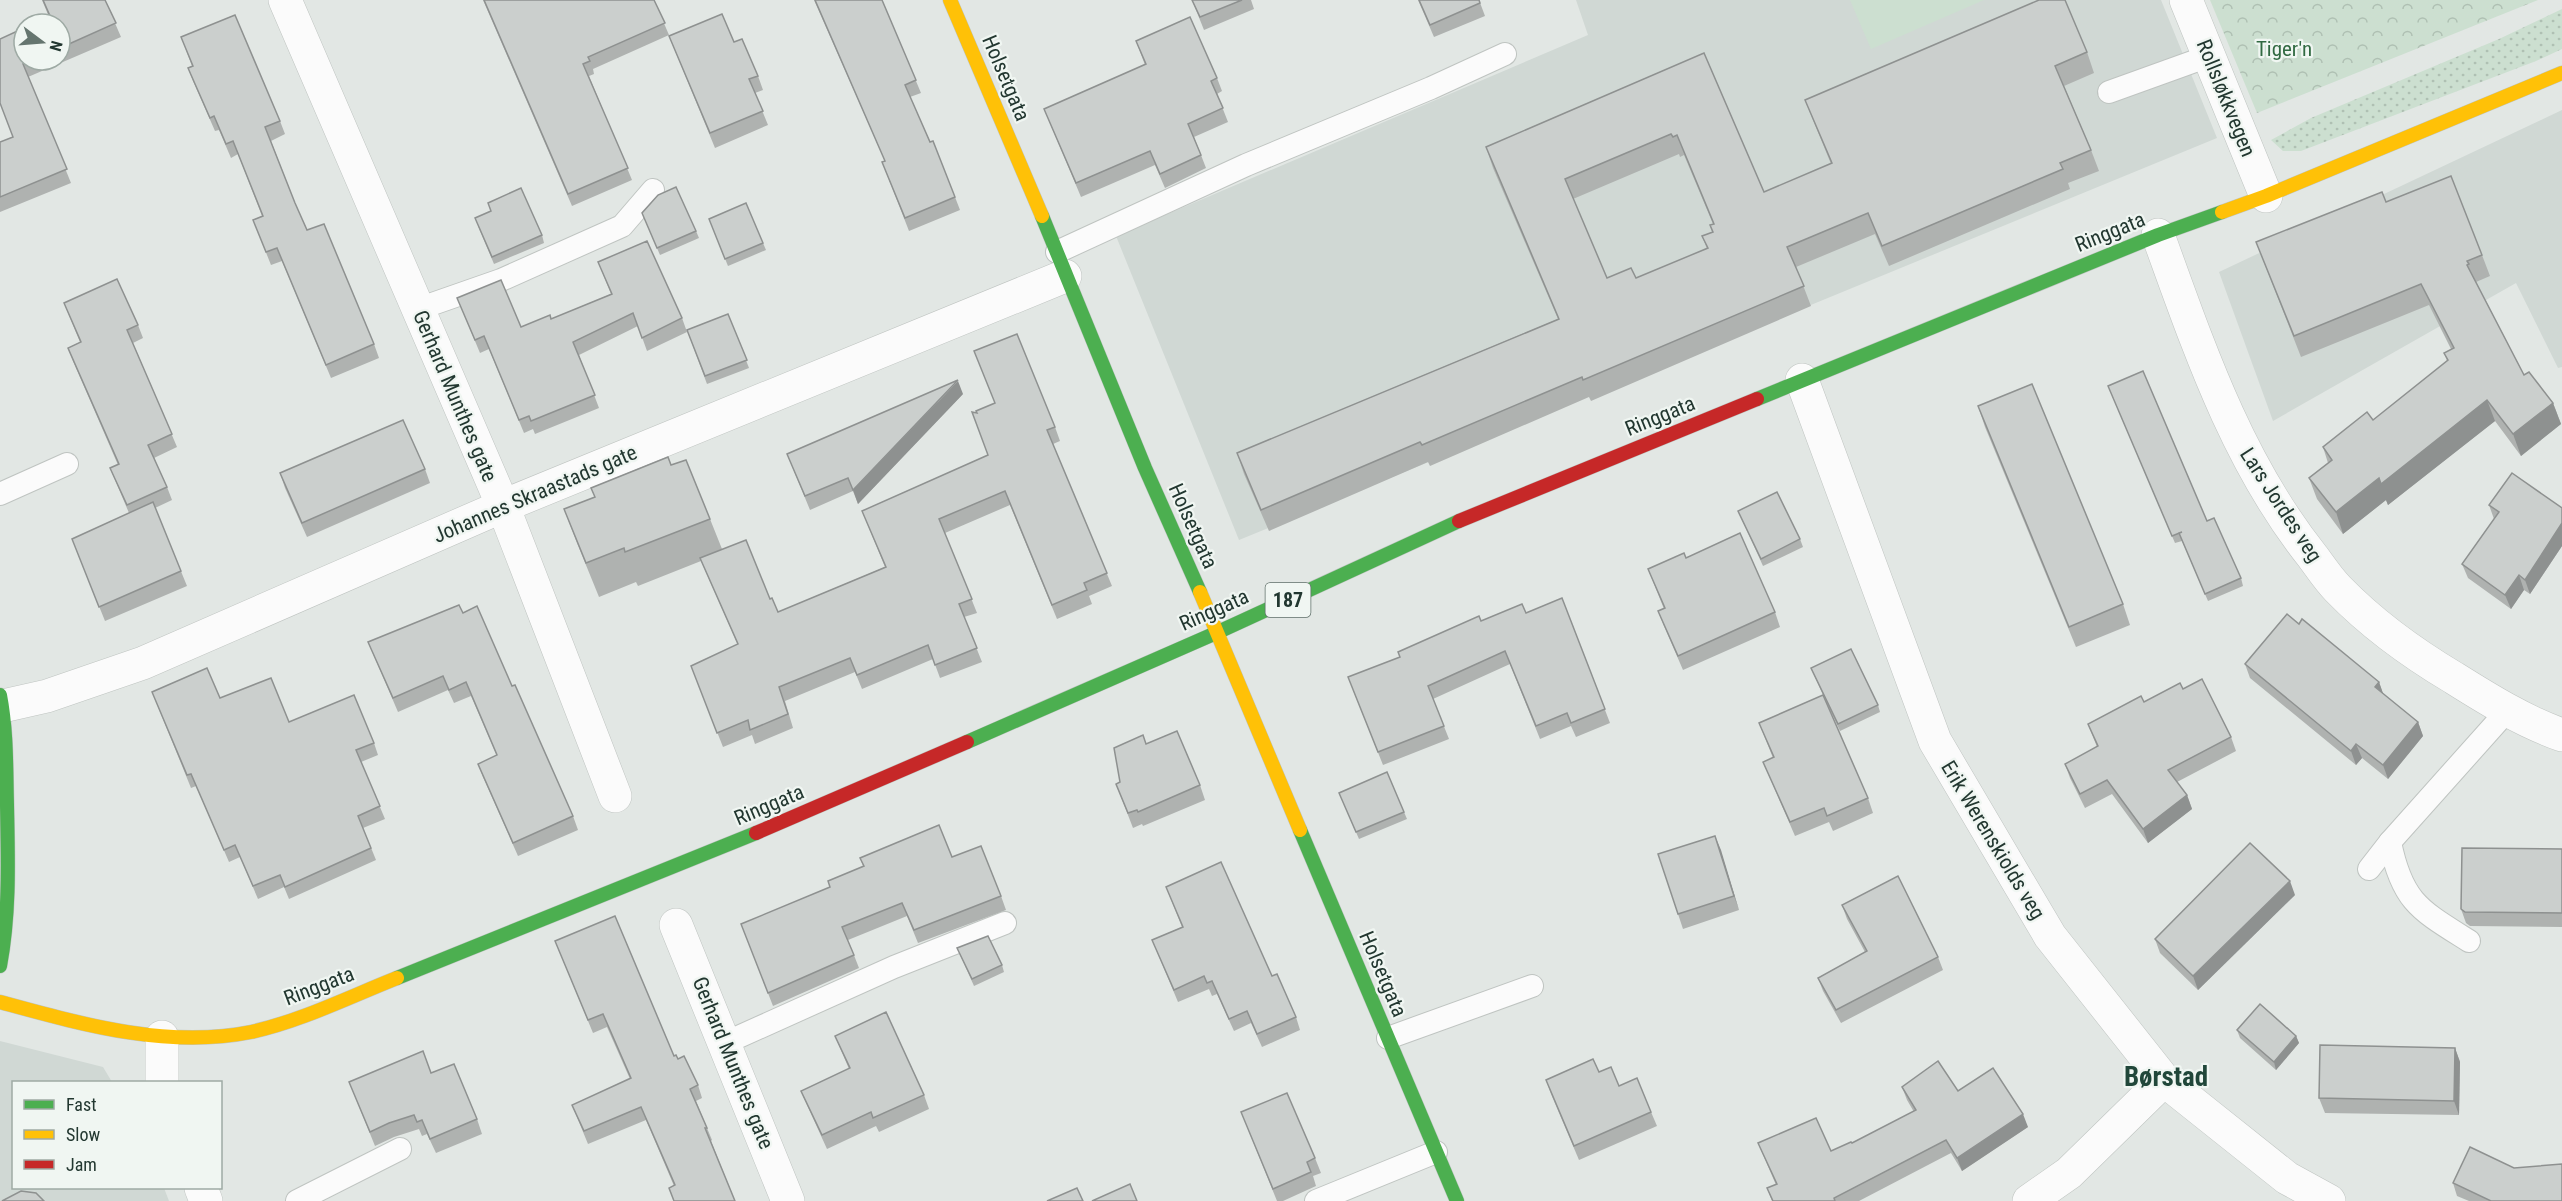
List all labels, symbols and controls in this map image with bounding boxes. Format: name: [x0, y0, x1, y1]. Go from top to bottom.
north arrow: [12, 12, 72, 72]
street label: Holsetgata: [977, 32, 1035, 124]
street label: Rollsløkkvegen: [2192, 36, 2260, 160]
park label: Tiger'n: [2256, 37, 2312, 61]
text: N: [45, 39, 66, 53]
street label: Ringgata: [2072, 207, 2148, 257]
street label: Gerhard Munthes gate: [408, 307, 502, 485]
street label: Ringgata: [1622, 391, 1698, 441]
street label: Johannes Skraastads gate: [429, 440, 641, 548]
street label: Lars Jordes veg: [2235, 443, 2327, 567]
street label: Holsetgata: [1164, 480, 1222, 572]
road number: 187: [1266, 583, 1310, 617]
street label: Ringgata: [1176, 584, 1252, 636]
street label: Erik Werenskiolds veg: [1936, 756, 2050, 924]
street label: Ringgata: [731, 780, 807, 830]
street label: Holsetgata: [1354, 928, 1412, 1020]
street label: Ringgata: [281, 962, 357, 1010]
street label: Gerhard Munthes gate: [687, 973, 779, 1153]
district label: Børstad: [2124, 1061, 2208, 1093]
legend: [12, 1081, 222, 1189]
text: Fast: [66, 1094, 97, 1115]
text: Slow: [66, 1124, 101, 1145]
text: Jam: [66, 1154, 97, 1175]

